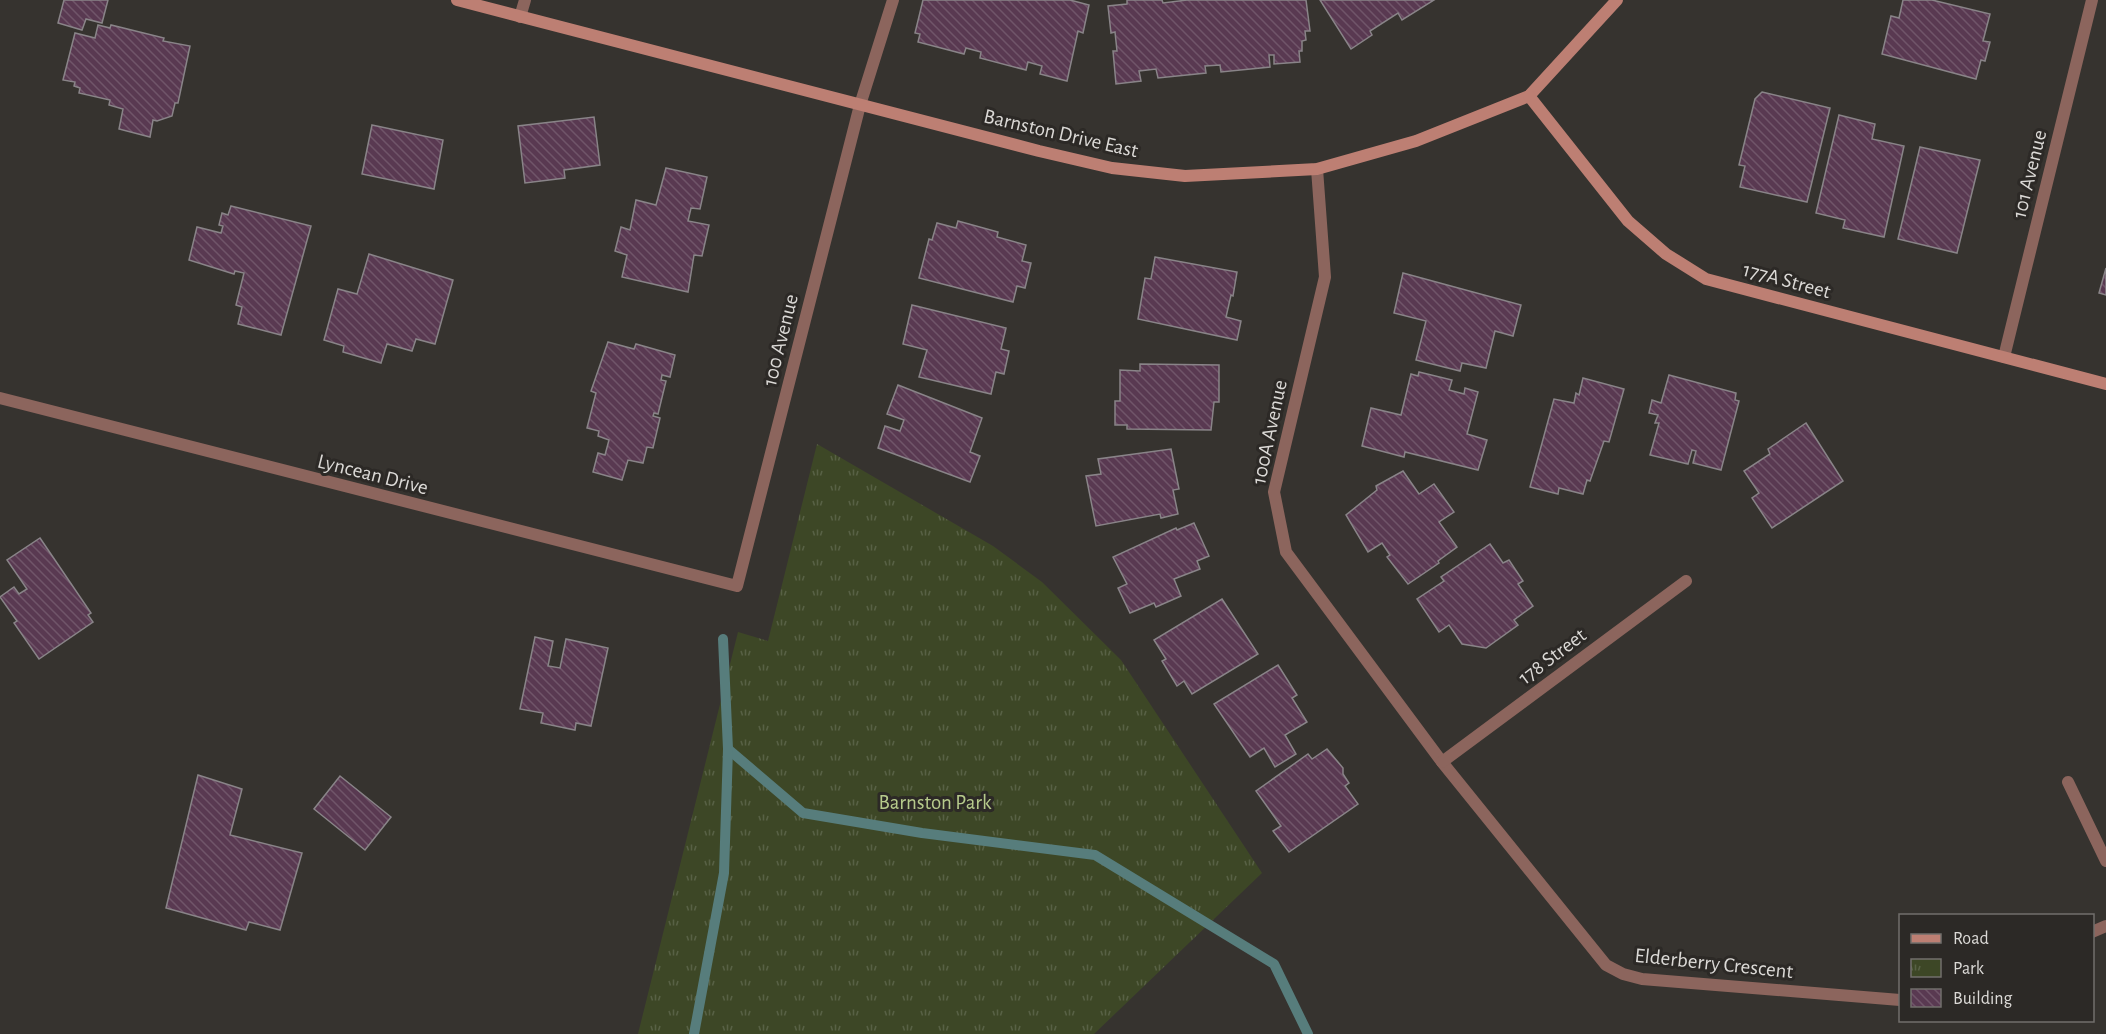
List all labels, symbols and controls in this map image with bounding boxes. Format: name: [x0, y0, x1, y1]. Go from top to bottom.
street label: Barnston Drive East: [982, 105, 1141, 162]
street label: 101 Avenue: [2008, 128, 2051, 220]
street label: 177A Street: [1741, 259, 1833, 302]
street label: 100 Avenue: [759, 292, 802, 388]
street label: 100A Avenue: [1248, 378, 1291, 486]
street label: Lyncean Drive: [315, 451, 430, 498]
street label: 178 Street: [1514, 624, 1590, 689]
park label: Barnston Park: [878, 792, 992, 813]
legend: [1899, 914, 2094, 1022]
text: Road: [1953, 930, 1989, 948]
street label: Elderberry Crescent: [1634, 945, 1795, 982]
text: Park: [1953, 960, 1985, 978]
text: Building: [1953, 990, 2013, 1008]

